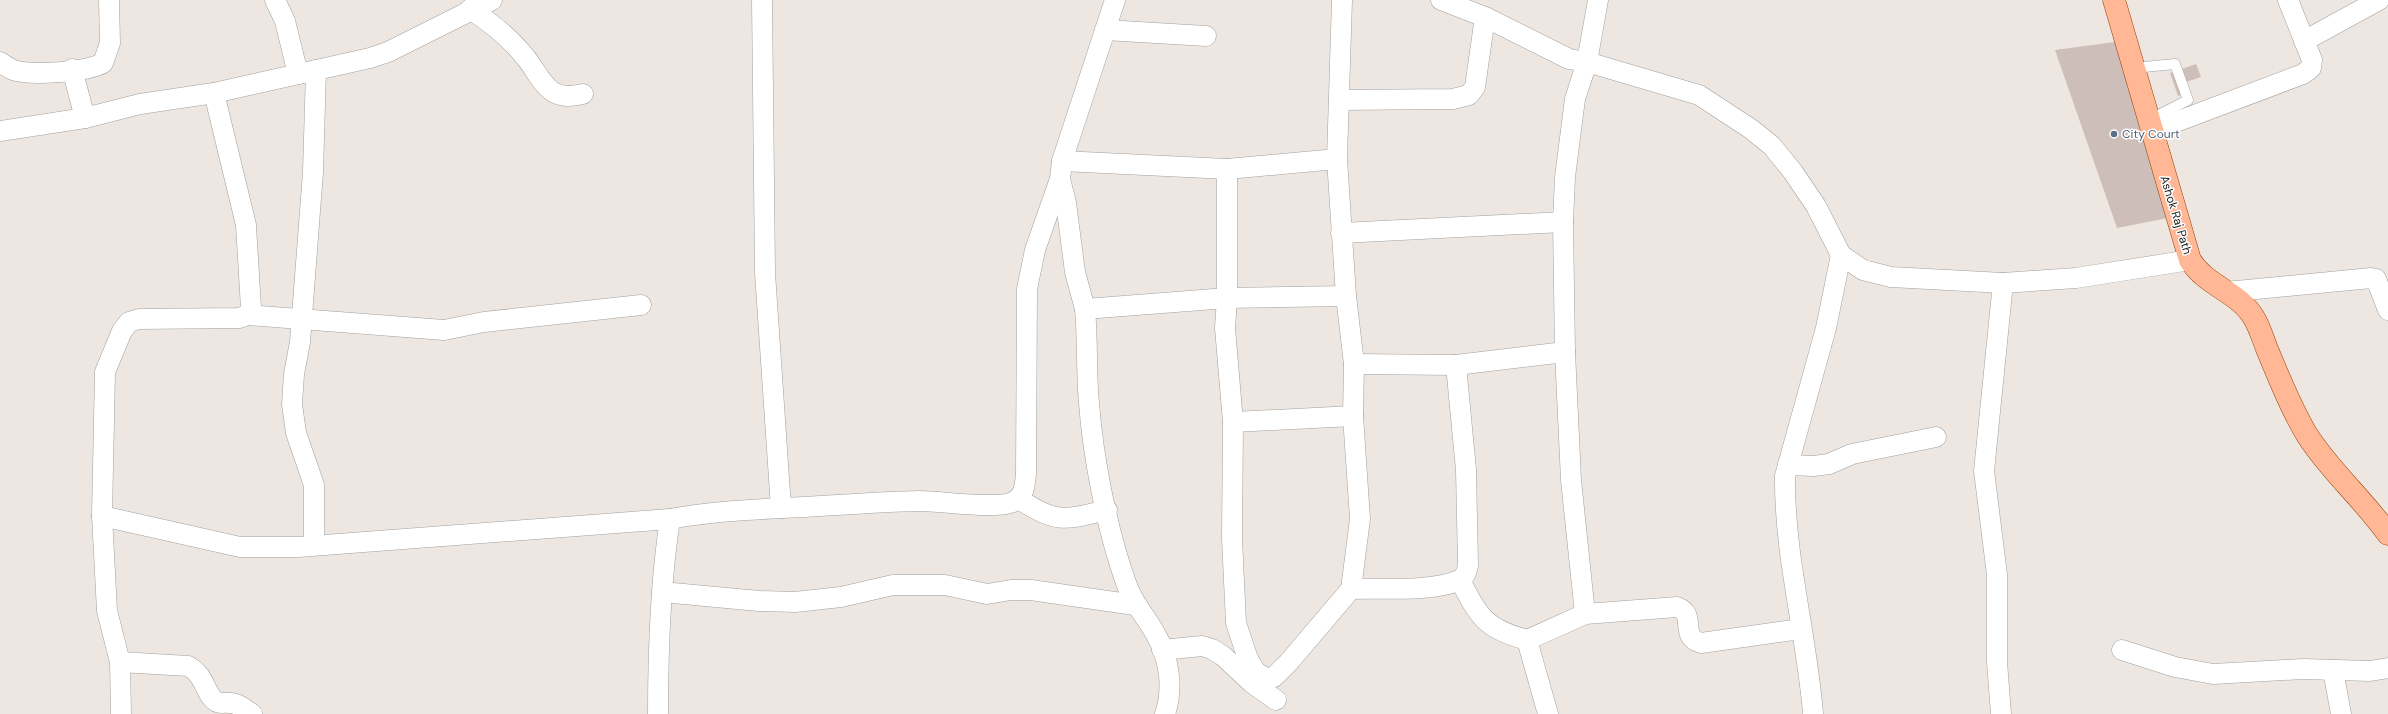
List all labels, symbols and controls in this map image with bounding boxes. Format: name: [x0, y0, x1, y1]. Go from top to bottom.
place label: City Court: [2122, 126, 2180, 142]
marker: City Court: [2109, 129, 2119, 139]
street label: Ashok Raj Path: [2156, 174, 2196, 256]

